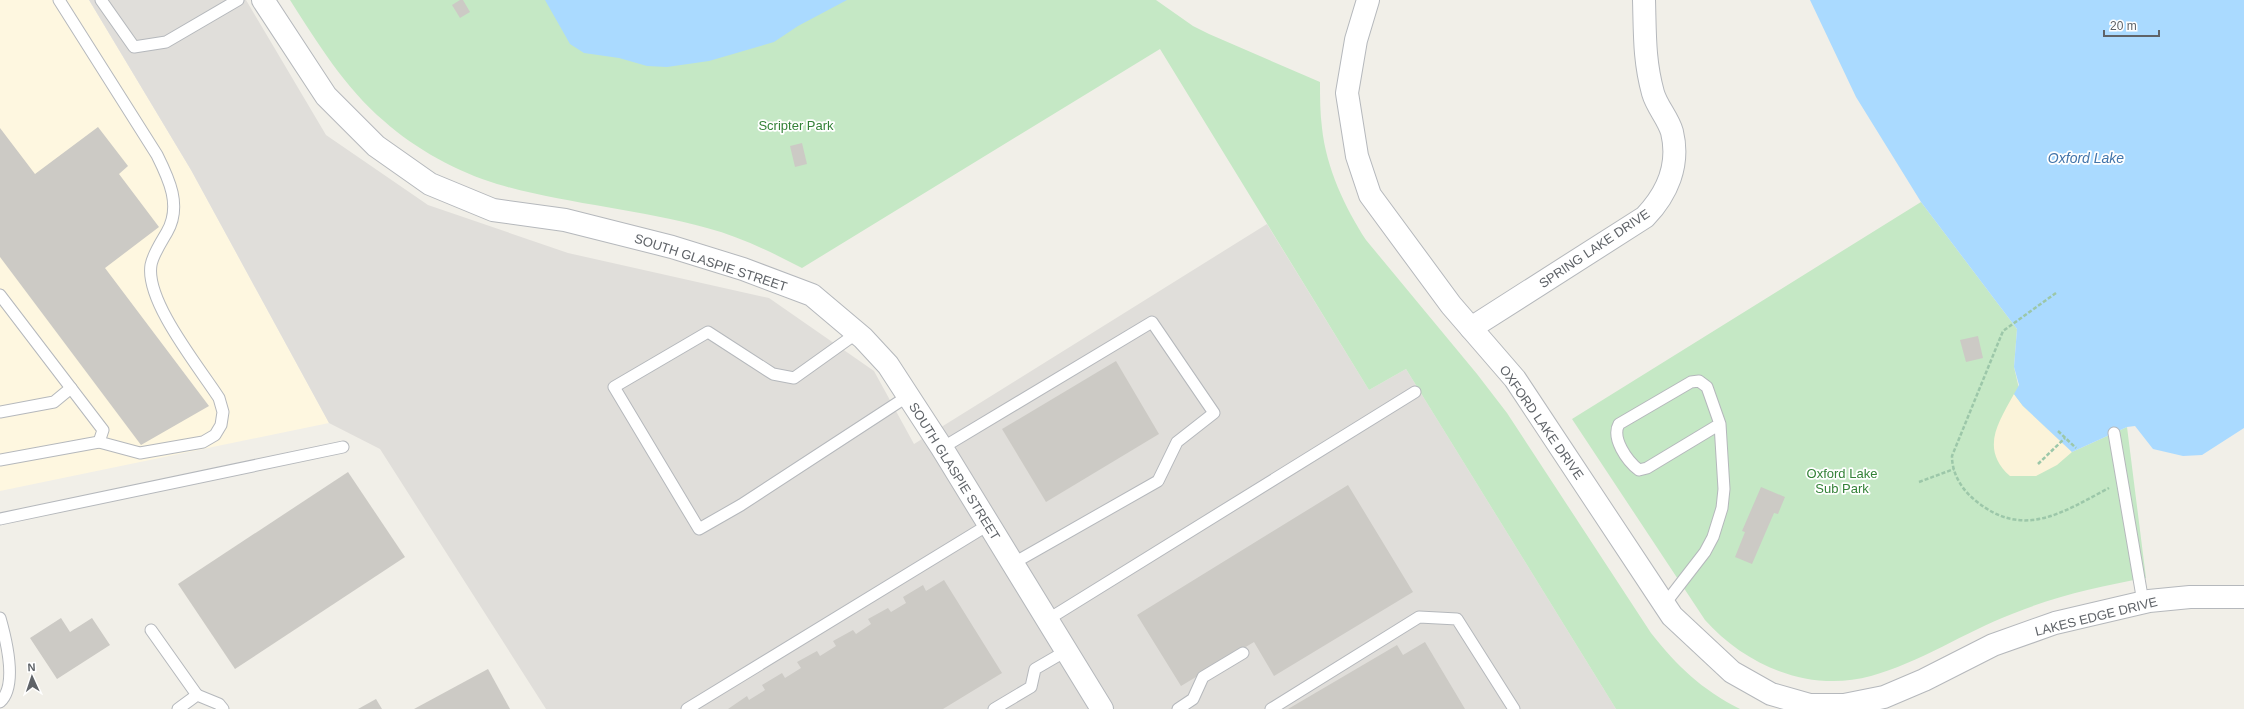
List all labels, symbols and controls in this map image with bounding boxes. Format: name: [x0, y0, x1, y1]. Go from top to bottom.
scale bar: [2104, 12, 2159, 38]
text: 20 m: [2110, 19, 2137, 33]
park label: Scripter Park: [758, 118, 834, 133]
water label: Oxford Lake: [2048, 150, 2124, 166]
street label: SPRING LAKE DRIVE: [1536, 206, 1653, 291]
street label: SOUTH GLASPIE STREET: [633, 231, 789, 294]
street label: OXFORD LAKE DRIVE: [1496, 362, 1587, 482]
street label: SOUTH GLASPIE STREET: [906, 400, 1003, 543]
park label: Oxford Lake Sub Park: [1807, 466, 1877, 496]
street label: LAKES EDGE DRIVE: [2033, 594, 2159, 639]
north arrow: [12, 657, 52, 697]
text: N: [27, 661, 36, 673]

